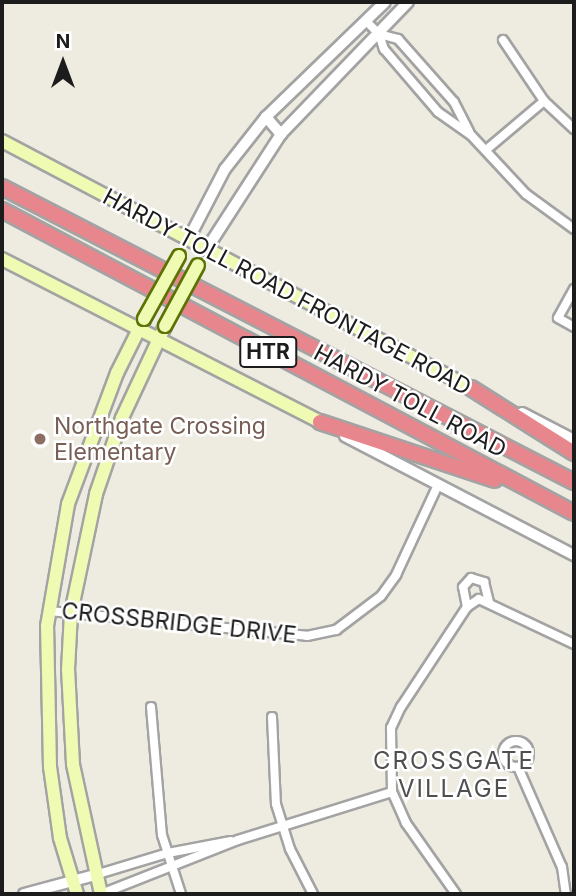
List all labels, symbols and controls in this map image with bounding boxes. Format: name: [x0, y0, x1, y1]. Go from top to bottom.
north arrow: [28, 28, 98, 98]
text: N: [56, 30, 70, 53]
street label: HARDY TOLL ROAD FRONTAGE ROAD: [98, 183, 476, 401]
road number: HTR: [238, 334, 298, 370]
street label: HARDY TOLL ROAD: [309, 339, 511, 463]
place label: Northgate Crossing Elementary: [54, 412, 266, 466]
marker: Northgate Crossing Elementary: [32, 431, 48, 447]
street label: CROSSBRIDGE DRIVE: [60, 597, 298, 649]
district label: CROSSGATE VILLAGE: [374, 747, 534, 803]

